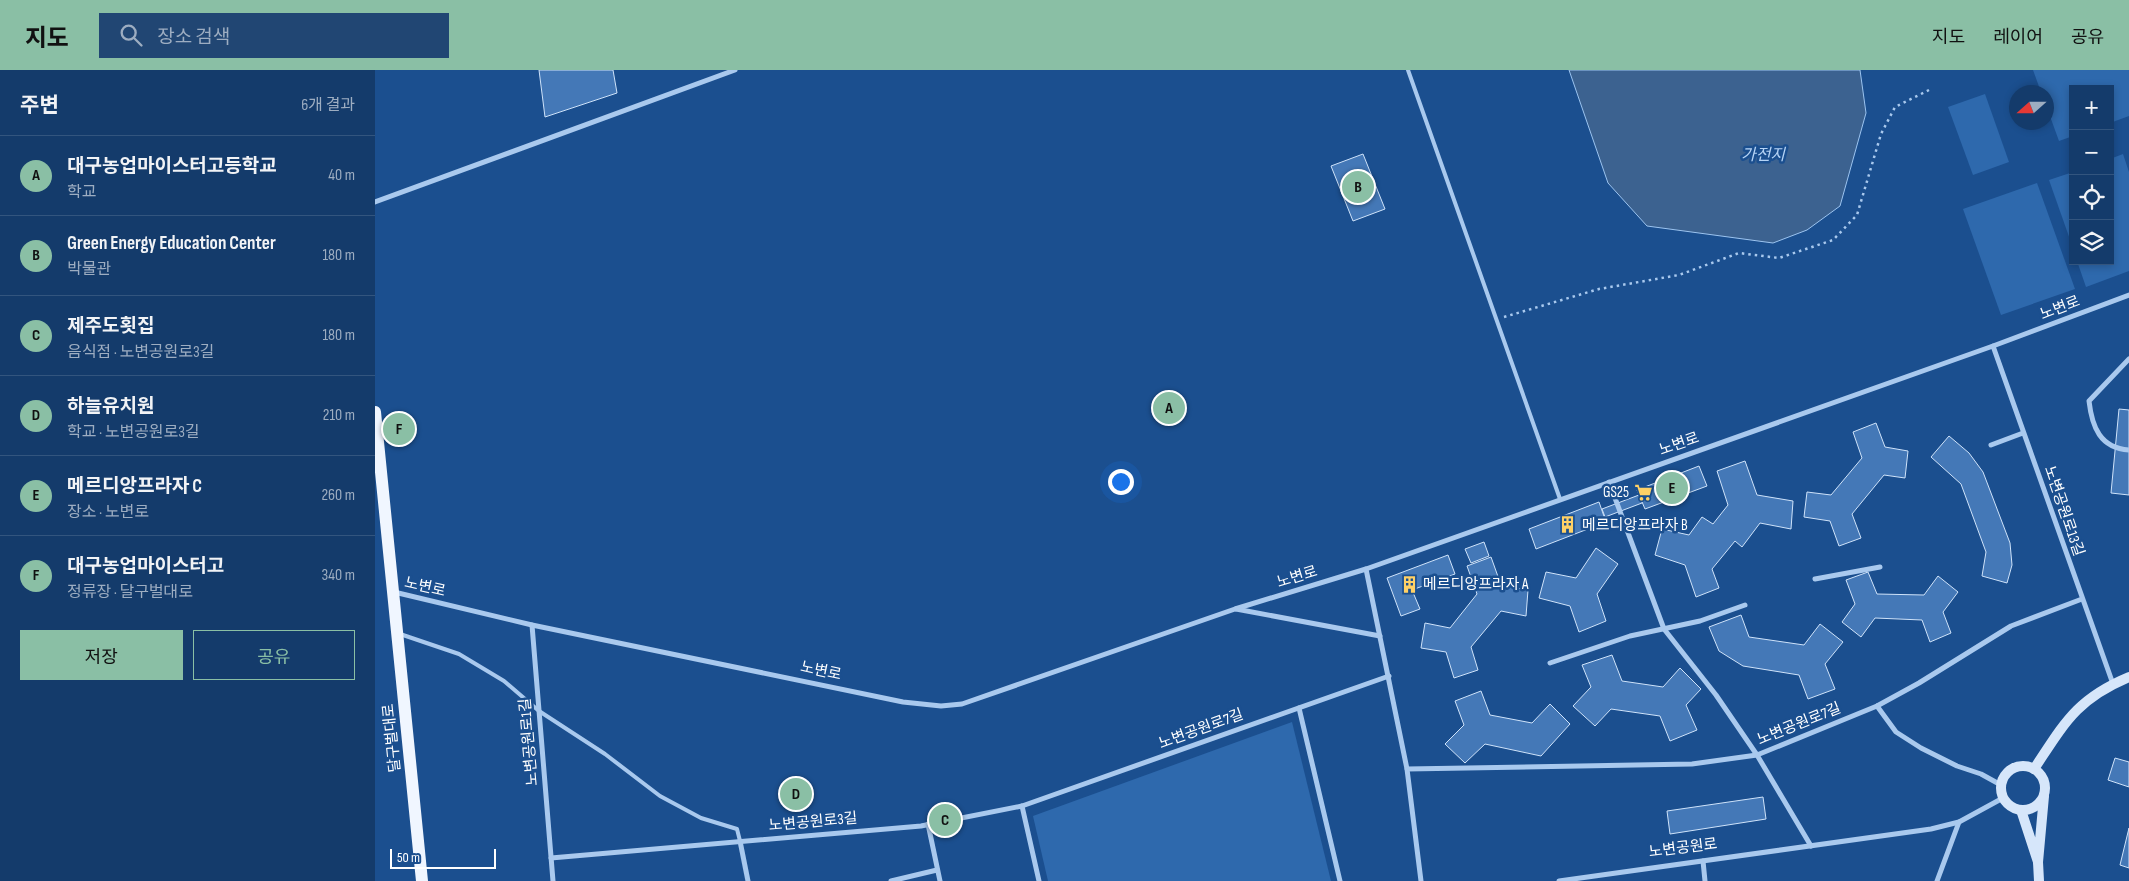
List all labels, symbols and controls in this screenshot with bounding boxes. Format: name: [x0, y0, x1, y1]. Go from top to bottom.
search box: [99, 13, 449, 58]
icon: search: [117, 21, 145, 49]
text: 지도: [25, 24, 69, 53]
text: 장소 검색: [157, 26, 230, 49]
text: 지도: [1932, 27, 1965, 48]
text: 레이어: [1993, 27, 2043, 48]
text: 공유: [2071, 27, 2104, 48]
north arrow: [2009, 85, 2054, 130]
map controls: [2069, 85, 2114, 265]
button: +: [2069, 85, 2114, 130]
text: 주변: [20, 93, 59, 118]
text: 6개 결과: [301, 96, 355, 115]
button: −: [2069, 130, 2114, 175]
water label: 가전지: [1741, 146, 1786, 165]
text: 대구농업마이스터고등학교: [67, 155, 277, 178]
text: A: [32, 166, 40, 185]
text: 40 m: [328, 166, 355, 185]
pin: B: [1342, 168, 1374, 206]
button: locate: [2069, 175, 2114, 220]
text: 학교: [67, 183, 96, 202]
button: layers: [2069, 220, 2114, 265]
text: Green Energy Education Center: [67, 232, 276, 255]
text: B: [32, 246, 40, 265]
text: 180 m: [322, 246, 355, 265]
text: 박물관: [67, 260, 111, 279]
street label: 노변로: [2037, 292, 2083, 324]
text: 제주도횟집: [67, 315, 154, 338]
text: C: [32, 326, 40, 345]
text: 180 m: [322, 326, 355, 345]
text: 음식점 · 노변공원로3길: [67, 343, 214, 362]
pin: A: [1153, 389, 1185, 427]
text: 하늘유치원: [67, 395, 154, 418]
text: D: [32, 406, 40, 425]
text: 210 m: [323, 406, 355, 425]
pin: F: [383, 410, 415, 448]
text: 학교 · 노변공원로3길: [67, 423, 200, 442]
street label: 노변로: [1656, 428, 1702, 460]
street label: 노변공원로13길: [2040, 463, 2088, 559]
your location: [1108, 469, 1134, 495]
pin: E: [1656, 469, 1688, 507]
text: 메르디앙프라자 C: [67, 475, 202, 498]
supermarket icon: GS25: [1633, 482, 1653, 502]
place label: GS25: [1603, 483, 1629, 502]
text: E: [33, 486, 39, 505]
text: 260 m: [321, 486, 355, 505]
text: 장소 · 노변로: [67, 503, 149, 522]
building icon: 메르디앙프라자 B: [1558, 515, 1578, 535]
place label: 메르디앙프라자 B: [1582, 516, 1688, 535]
text: 대구농업마이스터고: [67, 555, 224, 578]
street label: 노변로: [1274, 562, 1320, 592]
text: F: [33, 566, 39, 585]
text: 340 m: [322, 566, 355, 585]
street label: 노변로: [403, 573, 447, 601]
building icon: 메르디앙프라자 A: [1399, 574, 1419, 594]
place label: 메르디앙프라자 A: [1423, 575, 1529, 594]
text: 정류장 · 달구벌대로: [67, 583, 193, 602]
button: 저장: [20, 630, 183, 680]
button: 공유: [193, 630, 355, 680]
street label: 노변로: [799, 657, 843, 685]
street label: 노변공원로1길: [516, 697, 542, 787]
street label: 노변공원로7길: [1754, 699, 1844, 749]
street label: 달구벌대로: [379, 703, 405, 773]
street label: 노변공원로7길: [1156, 705, 1246, 753]
pin: D: [780, 775, 812, 813]
pin: C: [929, 801, 961, 839]
street label: 노변공원로3길: [768, 809, 858, 835]
street label: 노변공원로: [1648, 834, 1718, 862]
scale bar: [390, 846, 496, 869]
text: 50 m: [397, 849, 420, 866]

